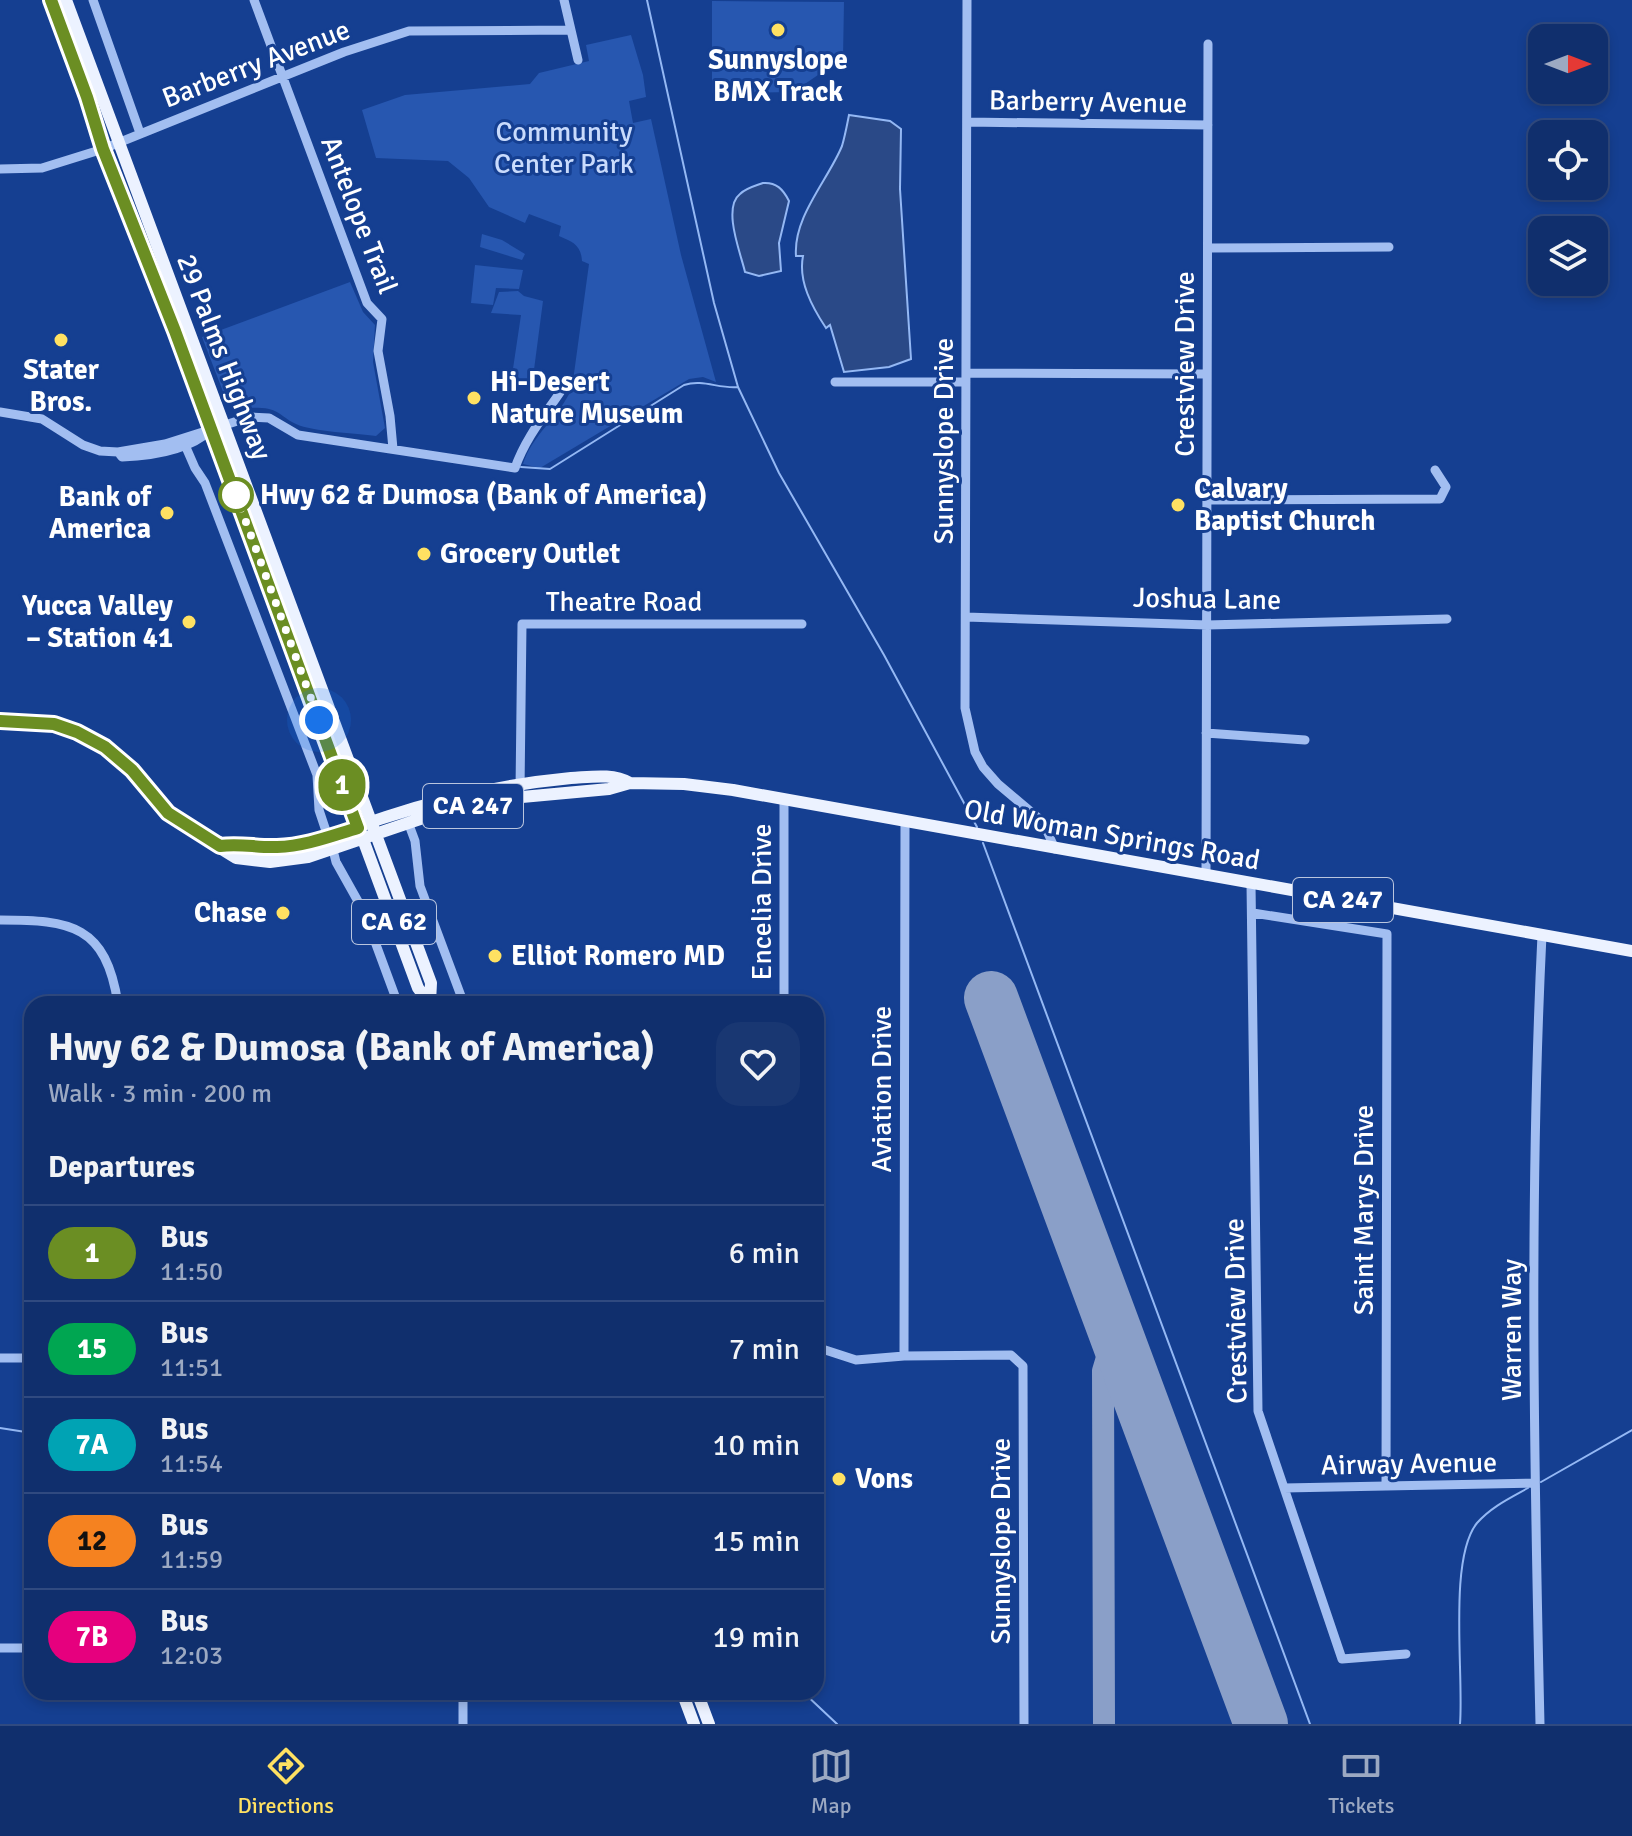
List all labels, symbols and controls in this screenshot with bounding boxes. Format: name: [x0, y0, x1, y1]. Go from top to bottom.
street label: Barberry Avenue: [157, 13, 355, 115]
marker: Sunnyslope BMX Track: [769, 21, 787, 39]
north arrow: [1528, 24, 1608, 104]
map controls: [1528, 24, 1608, 296]
place label: Sunnyslope BMX Track: [708, 43, 848, 109]
street label: Barberry Avenue: [989, 83, 1187, 121]
park label: Community Center Park: [494, 115, 634, 181]
button: locate: [1528, 120, 1608, 200]
street label: Antelope Trail: [313, 131, 405, 299]
button: layers: [1528, 216, 1608, 296]
street label: 29 Palms Highway: [169, 249, 279, 465]
street label: Crestview Drive: [1168, 271, 1202, 457]
marker: Stater Bros.: [52, 331, 70, 349]
street label: Sunnyslope Drive: [927, 338, 961, 544]
place label: Stater Bros.: [23, 353, 100, 419]
place label: Hi-Desert Nature Museum: [490, 365, 683, 431]
marker: Hi-Desert Nature Museum: [465, 389, 483, 407]
place label: Calvary Baptist Church: [1194, 472, 1375, 538]
marker: Hwy 62 & Dumosa (Bank of America): [219, 478, 253, 512]
place label: Hwy 62 & Dumosa (Bank of America): [260, 478, 707, 512]
place label: Bank of America: [49, 480, 153, 546]
marker: Calvary Baptist Church: [1169, 496, 1187, 514]
marker: Bank of America: [158, 504, 176, 522]
place label: Grocery Outlet: [440, 537, 621, 571]
marker: Grocery Outlet: [415, 545, 433, 563]
street label: Joshua Lane: [1133, 581, 1281, 617]
street label: Theatre Road: [546, 585, 702, 619]
place label: Yucca Valley – Station 41: [21, 589, 173, 655]
marker: Yucca Valley – Station 41: [180, 613, 198, 631]
your location: [299, 700, 339, 740]
line badge: 1: [316, 759, 368, 811]
text: 1: [334, 768, 350, 802]
road number: CA 247: [423, 784, 523, 828]
street label: Old Woman Springs Road: [961, 792, 1263, 878]
street label: Encelia Drive: [745, 824, 779, 980]
road number: CA 247: [1293, 878, 1393, 922]
place label: Chase: [194, 896, 267, 930]
road number: CA 62: [352, 900, 436, 944]
marker: Chase: [274, 904, 292, 922]
place label: Elliot Romero MD: [511, 939, 725, 973]
marker: Elliot Romero MD: [486, 947, 504, 965]
street label: Aviation Drive: [865, 1006, 899, 1172]
button: heart: [716, 1022, 800, 1106]
text: Hwy 62 & Dumosa (Bank of America): [48, 1024, 655, 1071]
text: Walk · 3 min · 200 m: [48, 1078, 272, 1110]
street label: Saint Marys Drive: [1347, 1105, 1381, 1315]
text: Departures: [48, 1149, 195, 1186]
street label: Crestview Drive: [1217, 1218, 1255, 1404]
text: Bus: [160, 1219, 208, 1256]
text: 6 min: [729, 1235, 800, 1272]
text: 1: [84, 1236, 100, 1270]
text: 11:50: [160, 1256, 223, 1288]
street label: Warren Way: [1495, 1259, 1529, 1401]
text: Bus: [160, 1315, 208, 1352]
text: 7 min: [729, 1331, 800, 1368]
text: 15: [77, 1332, 107, 1366]
text: 11:51: [160, 1352, 223, 1384]
text: Bus: [160, 1411, 208, 1448]
text: 10 min: [713, 1427, 800, 1464]
text: 7A: [76, 1428, 108, 1462]
street label: Sunnyslope Drive: [984, 1438, 1018, 1644]
street label: Airway Avenue: [1321, 1445, 1497, 1483]
text: 11:54: [160, 1448, 223, 1480]
place label: Vons: [855, 1462, 913, 1496]
marker: Vons: [830, 1470, 848, 1488]
text: Bus: [160, 1507, 208, 1544]
text: 15 min: [713, 1523, 800, 1560]
text: 12: [77, 1524, 107, 1558]
text: 11:59: [160, 1544, 223, 1576]
text: Bus: [160, 1603, 208, 1640]
text: 19 min: [713, 1619, 800, 1656]
text: 7B: [76, 1620, 108, 1654]
text: 12:03: [160, 1640, 223, 1672]
tab: Directions: [238, 1744, 334, 1819]
tab: Map: [809, 1744, 853, 1819]
tab: Tickets: [1328, 1744, 1394, 1819]

